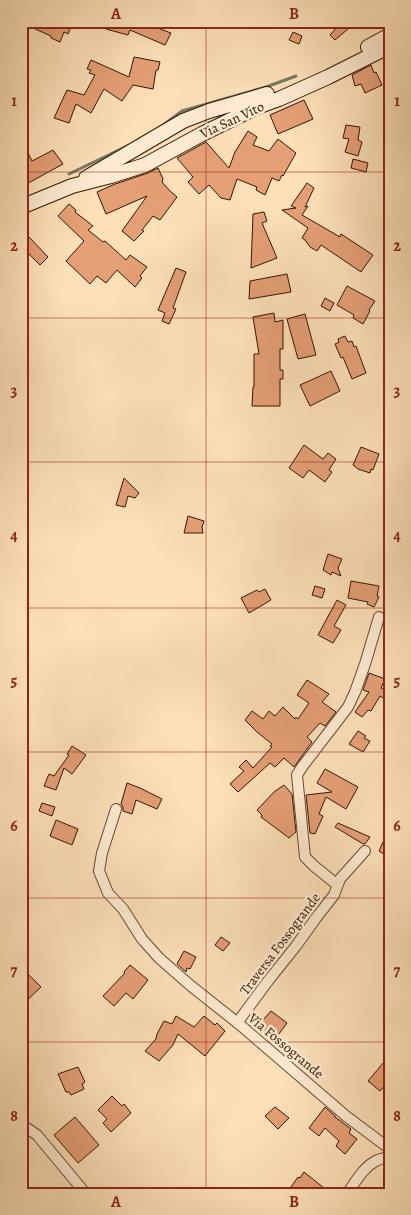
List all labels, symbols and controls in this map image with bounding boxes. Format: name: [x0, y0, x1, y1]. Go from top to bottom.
text: A: [110, 3, 122, 25]
text: B: [289, 3, 299, 25]
text: 1: [11, 90, 17, 112]
text: 1: [394, 90, 400, 112]
street label: Via San Vito: [196, 97, 267, 144]
text: 2: [10, 235, 18, 257]
text: 2: [393, 235, 401, 257]
text: 3: [11, 380, 18, 402]
text: 3: [394, 380, 401, 402]
text: 4: [10, 525, 18, 547]
text: 4: [393, 525, 401, 547]
text: 5: [11, 670, 18, 692]
text: 5: [394, 670, 401, 692]
text: 6: [10, 815, 18, 837]
text: 6: [393, 815, 401, 837]
street label: Traversa Fossogrande: [235, 889, 325, 999]
text: 7: [11, 960, 18, 982]
text: 7: [394, 960, 401, 982]
street label: Via Fossogrande: [243, 1008, 328, 1083]
text: 8: [10, 1105, 18, 1127]
text: 8: [393, 1105, 401, 1127]
text: A: [110, 1191, 122, 1213]
text: B: [289, 1191, 299, 1213]

